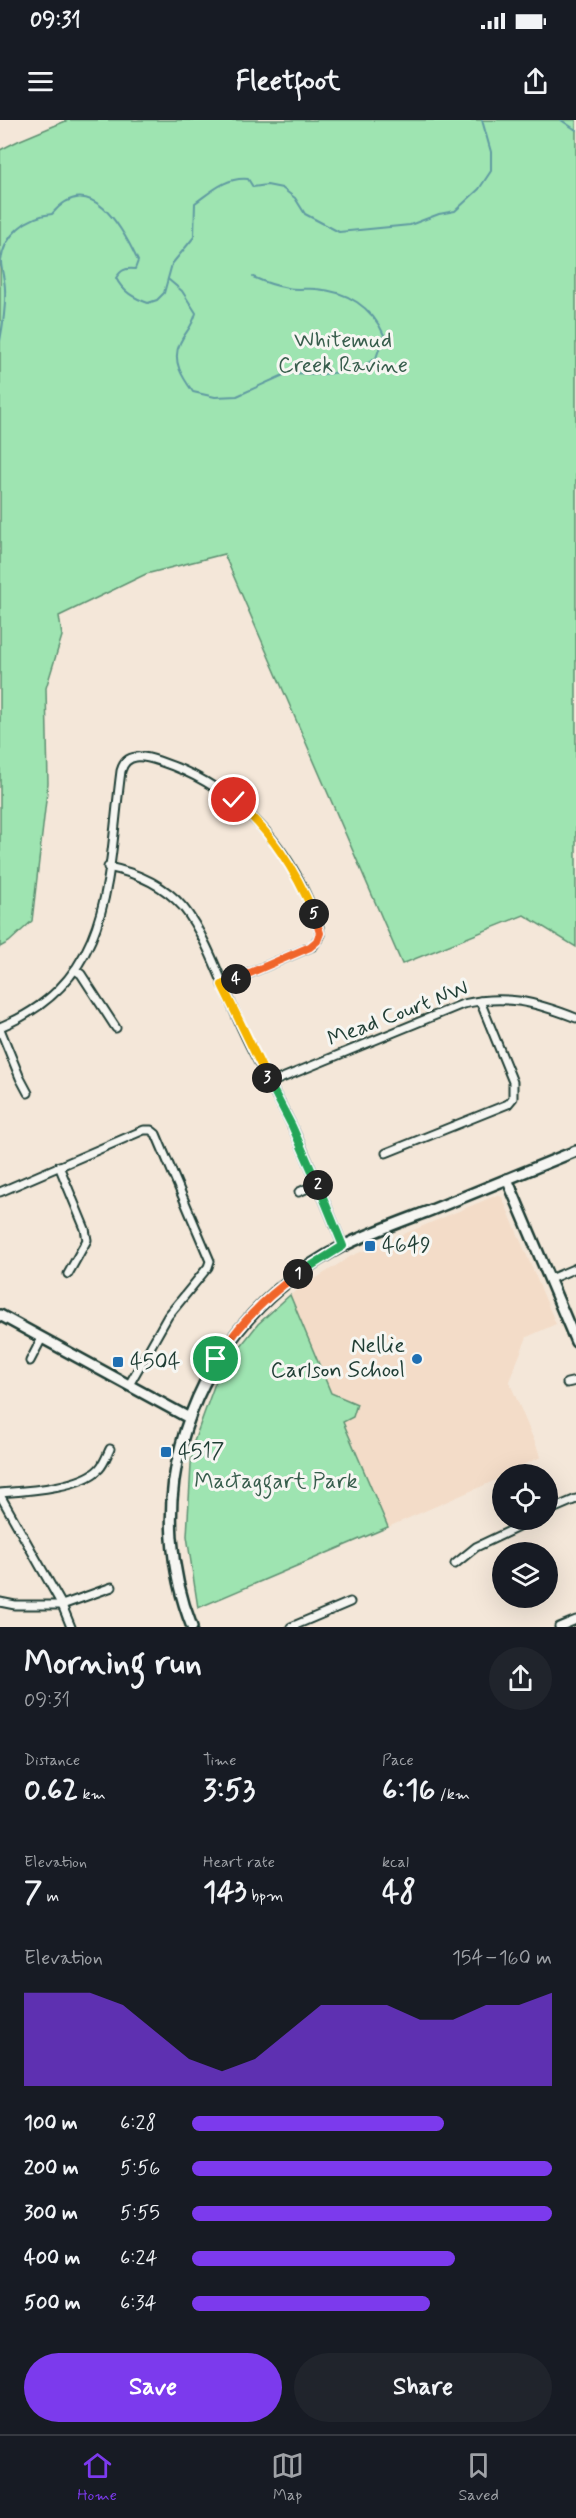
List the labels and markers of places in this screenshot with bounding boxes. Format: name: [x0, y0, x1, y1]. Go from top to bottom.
pin: [208, 774, 259, 825]
pin: 5: [299, 899, 329, 929]
pin: 4: [221, 964, 251, 994]
pin: 3: [252, 1063, 282, 1093]
pin: 2: [303, 1170, 333, 1200]
place label: 4649: [382, 1232, 431, 1260]
marker: 4649: [363, 1239, 377, 1253]
pin: 1: [283, 1259, 313, 1289]
place label: Nellie Carlson School: [270, 1332, 405, 1385]
pin: [190, 1333, 241, 1384]
place label: 4504: [130, 1348, 181, 1376]
marker: Nellie Carlson School: [410, 1352, 424, 1366]
marker: 4504: [111, 1355, 125, 1369]
place label: 4517: [178, 1438, 224, 1466]
marker: 4517: [159, 1445, 173, 1459]

